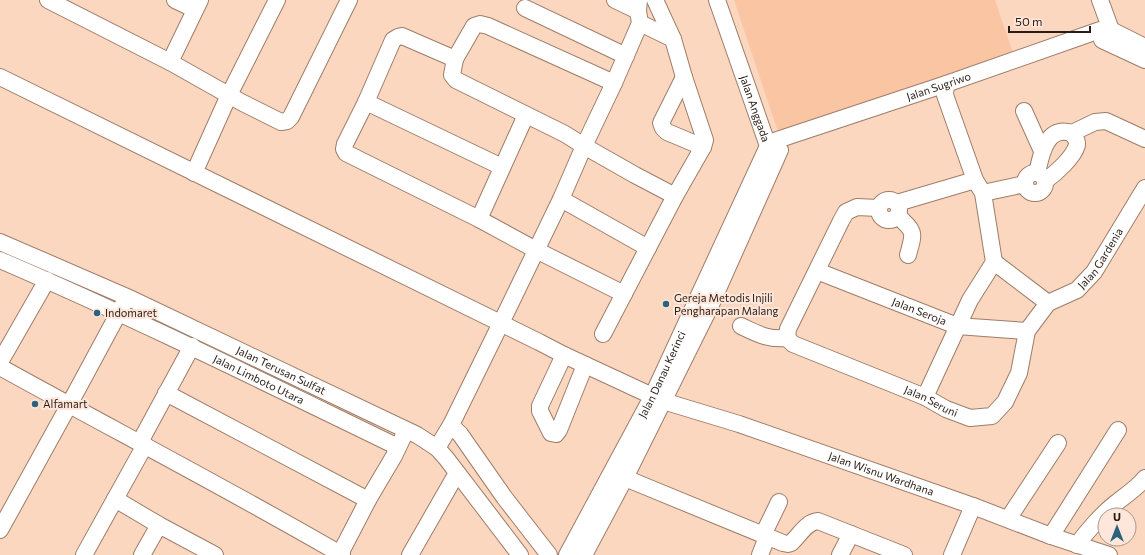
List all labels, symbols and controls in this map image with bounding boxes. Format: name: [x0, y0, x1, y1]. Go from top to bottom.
scale bar: [1009, 8, 1090, 34]
text: 50 m: [1015, 14, 1043, 28]
street label: Jalan Sugriwo: [905, 69, 973, 104]
street label: Jalan Anggada: [737, 73, 773, 143]
street label: Jalan Gardenia: [1075, 225, 1125, 292]
place label: Gereja Metodis Injili Pengharapan Malang: [674, 291, 779, 317]
street label: Jalan Seroja: [890, 294, 949, 327]
marker: Gereja Metodis Injili Pengharapan Malang: [661, 299, 671, 309]
place label: Indomaret: [105, 306, 158, 319]
marker: Indomaret: [92, 308, 102, 318]
street label: Jalan Danau Kerinci: [635, 329, 688, 420]
street label: Jalan Terusan Sulfat: [234, 343, 329, 397]
street label: Jalan Limboto Utara: [211, 352, 306, 406]
street label: Jalan Seruni: [902, 382, 960, 419]
place label: Alfamart: [43, 397, 88, 410]
marker: Alfamart: [30, 399, 40, 409]
street label: Jalan Wisnu Wardhana: [827, 449, 936, 498]
north arrow: [1097, 507, 1137, 547]
text: U: [1113, 510, 1121, 523]

